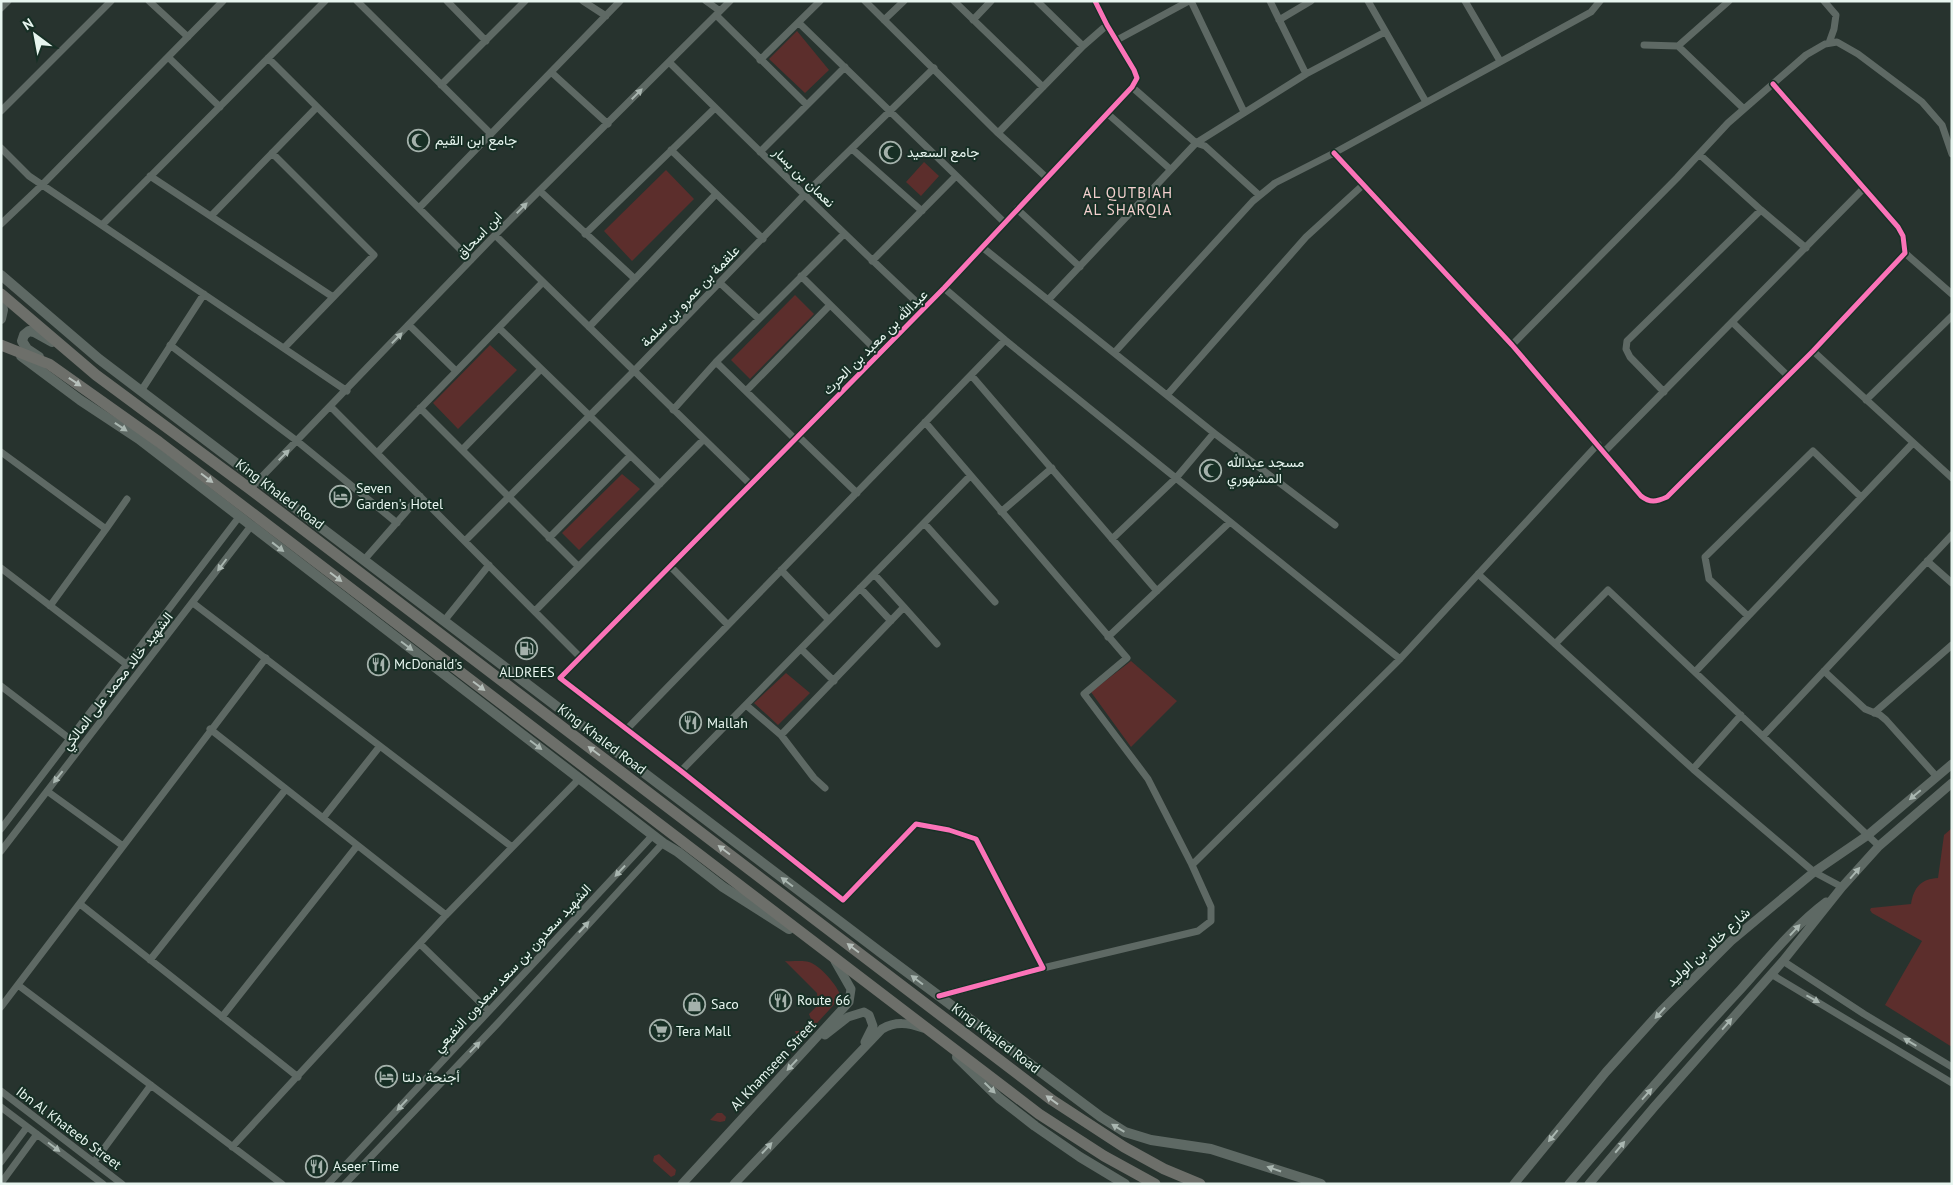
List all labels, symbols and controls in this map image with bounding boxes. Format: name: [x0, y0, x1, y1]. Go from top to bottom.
north arrow: [10, 10, 60, 60]
text: N: [19, 14, 37, 34]
one-way arrow: [631, 88, 643, 100]
mosque icon: جامع ابن القيم: [407, 128, 431, 152]
place label: جامع ابن القيم: [435, 131, 517, 151]
mosque icon: جامع السعيد: [879, 140, 903, 164]
street label: نعمان بن يسار: [768, 142, 839, 211]
place label: جامع السعيد: [907, 143, 979, 163]
district label: AL QUTBIAH AL SHARQIA: [1083, 183, 1173, 219]
one-way arrow: [516, 203, 528, 215]
street label: ابن اسحاق: [452, 208, 506, 262]
street label: علقمة بن عمرو بن سلمة: [637, 241, 743, 351]
street label: عبدالله بن معبد بن الحرث: [819, 286, 931, 398]
one-way arrow: [391, 332, 403, 344]
one-way arrow: [69, 378, 82, 387]
one-way arrow: [114, 423, 128, 432]
one-way arrow: [278, 449, 290, 461]
place label: مسجد عبدالله المشهوري: [1227, 453, 1304, 490]
street label: King Khaled Road: [232, 455, 328, 533]
mosque icon: مسجد عبدالله المشهوري: [1199, 458, 1223, 482]
one-way arrow: [200, 473, 213, 484]
place label: Seven Garden's Hotel: [356, 479, 443, 513]
hotel icon: Seven Garden's Hotel: [328, 484, 352, 508]
one-way arrow: [271, 542, 285, 552]
one-way arrow: [217, 558, 227, 572]
one-way arrow: [329, 572, 343, 582]
street label: الشهيد خالد محمد على المالكي: [57, 608, 179, 756]
fuel station icon: ALDREES: [515, 637, 539, 661]
one-way arrow: [400, 641, 414, 651]
restaurant icon: McDonald's: [366, 652, 390, 676]
place label: McDonald's: [394, 655, 462, 673]
place label: ALDREES: [499, 663, 555, 681]
one-way arrow: [472, 681, 485, 692]
street label: King Khaled Road: [554, 700, 650, 778]
restaurant icon: Mallah: [679, 711, 703, 735]
place label: Mallah: [707, 714, 748, 732]
one-way arrow: [529, 739, 542, 750]
one-way arrow: [588, 746, 601, 757]
one-way arrow: [53, 770, 64, 783]
one-way arrow: [1908, 790, 1921, 801]
one-way arrow: [717, 845, 731, 855]
one-way arrow: [614, 865, 626, 877]
one-way arrow: [1849, 867, 1860, 880]
one-way arrow: [781, 876, 794, 887]
street label: الشهيد سعدون بن سعد سعدون النفيعي: [429, 880, 597, 1058]
street label: شارع خالد بن الوليد: [1662, 904, 1755, 992]
one-way arrow: [578, 921, 590, 933]
one-way arrow: [1789, 925, 1801, 937]
one-way arrow: [847, 943, 860, 954]
one-way arrow: [910, 975, 924, 985]
restaurant icon: Route 66: [769, 988, 793, 1012]
place label: Route 66: [797, 991, 850, 1009]
shop icon: Saco: [683, 992, 707, 1016]
place label: Saco: [711, 995, 739, 1013]
one-way arrow: [1805, 995, 1820, 1003]
street label: King Khaled Road: [948, 999, 1044, 1077]
one-way arrow: [1654, 1007, 1666, 1019]
street label: Al Khamseen Street: [726, 1016, 820, 1114]
one-way arrow: [1722, 1018, 1733, 1031]
supermarket icon: Tera Mall: [648, 1019, 672, 1043]
place label: Tera Mall: [676, 1022, 731, 1040]
one-way arrow: [1903, 1037, 1916, 1046]
one-way arrow: [469, 1041, 481, 1053]
one-way arrow: [786, 1059, 798, 1071]
hotel icon: أجنحة دلتا: [374, 1065, 398, 1089]
place label: أجنحة دلتا: [402, 1068, 460, 1086]
street label: Ibn Al Khateeb Street: [13, 1082, 126, 1174]
one-way arrow: [983, 1082, 995, 1094]
one-way arrow: [1641, 1088, 1653, 1100]
one-way arrow: [1046, 1094, 1059, 1105]
one-way arrow: [396, 1098, 407, 1111]
one-way arrow: [1112, 1123, 1125, 1132]
one-way arrow: [1548, 1129, 1559, 1142]
one-way arrow: [1615, 1140, 1626, 1153]
one-way arrow: [47, 1142, 61, 1152]
one-way arrow: [761, 1143, 773, 1155]
restaurant icon: Aseer Time: [305, 1154, 329, 1178]
place label: Aseer Time: [333, 1157, 399, 1175]
one-way arrow: [1267, 1165, 1282, 1173]

